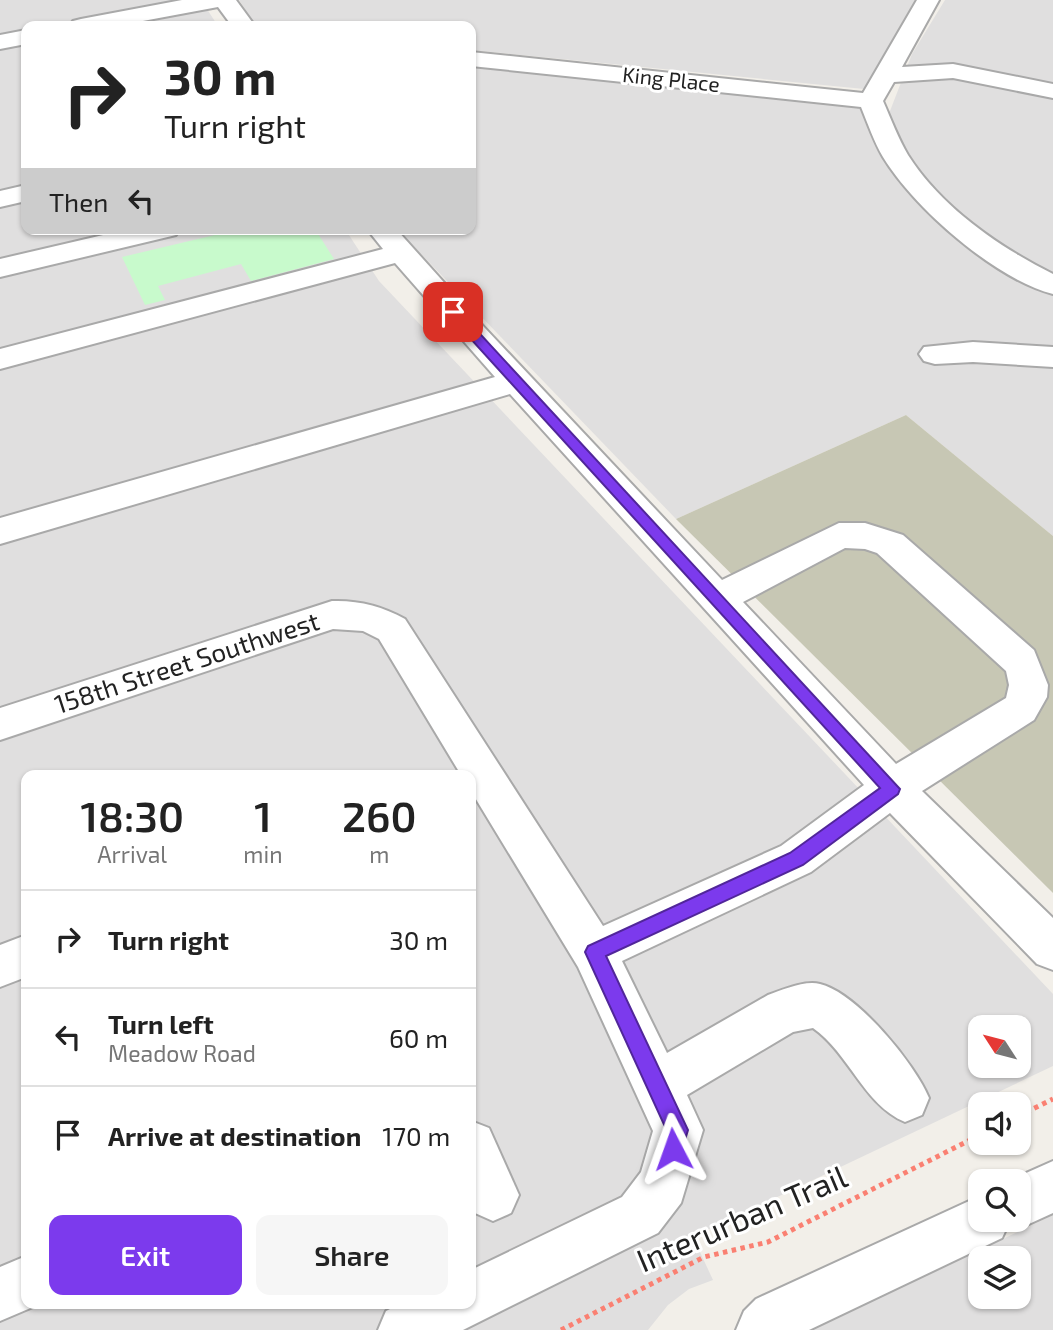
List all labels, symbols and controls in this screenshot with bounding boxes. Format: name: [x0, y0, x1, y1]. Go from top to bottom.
text: 30 m: [164, 46, 276, 105]
icon: right: [49, 49, 140, 140]
street label: King Place: [621, 61, 721, 96]
text: Turn right: [164, 106, 306, 144]
icon: left: [122, 182, 160, 220]
text: Then: [49, 186, 108, 217]
pin: [423, 282, 483, 342]
icon: arrive: [434, 293, 472, 331]
street label: 158th Street Southwest: [50, 604, 323, 719]
text: 18:30: [80, 790, 184, 840]
text: 1: [254, 790, 272, 840]
text: 260: [342, 790, 417, 840]
text: Arrival: [97, 840, 167, 868]
text: min: [243, 840, 283, 868]
text: m: [369, 840, 389, 868]
icon: right: [49, 920, 87, 958]
text: Turn right: [108, 924, 229, 955]
text: 30 m: [389, 924, 448, 955]
text: Turn left: [108, 1008, 214, 1039]
north arrow: [968, 1015, 1031, 1078]
map controls: [968, 1015, 1031, 1309]
icon: left: [49, 1018, 87, 1056]
text: 60 m: [389, 1022, 448, 1053]
text: Meadow Road: [108, 1039, 256, 1067]
button: sound: [968, 1092, 1031, 1155]
position arrow: [636, 1112, 710, 1186]
icon: arrive: [49, 1116, 87, 1154]
text: Arrive at destination: [108, 1120, 361, 1151]
text: 170 m: [382, 1120, 450, 1151]
street label: Interurban Trail: [630, 1156, 852, 1279]
button: search: [968, 1169, 1031, 1232]
button: Exit: [49, 1215, 242, 1295]
button: Share: [256, 1215, 448, 1295]
button: layers: [968, 1246, 1031, 1309]

